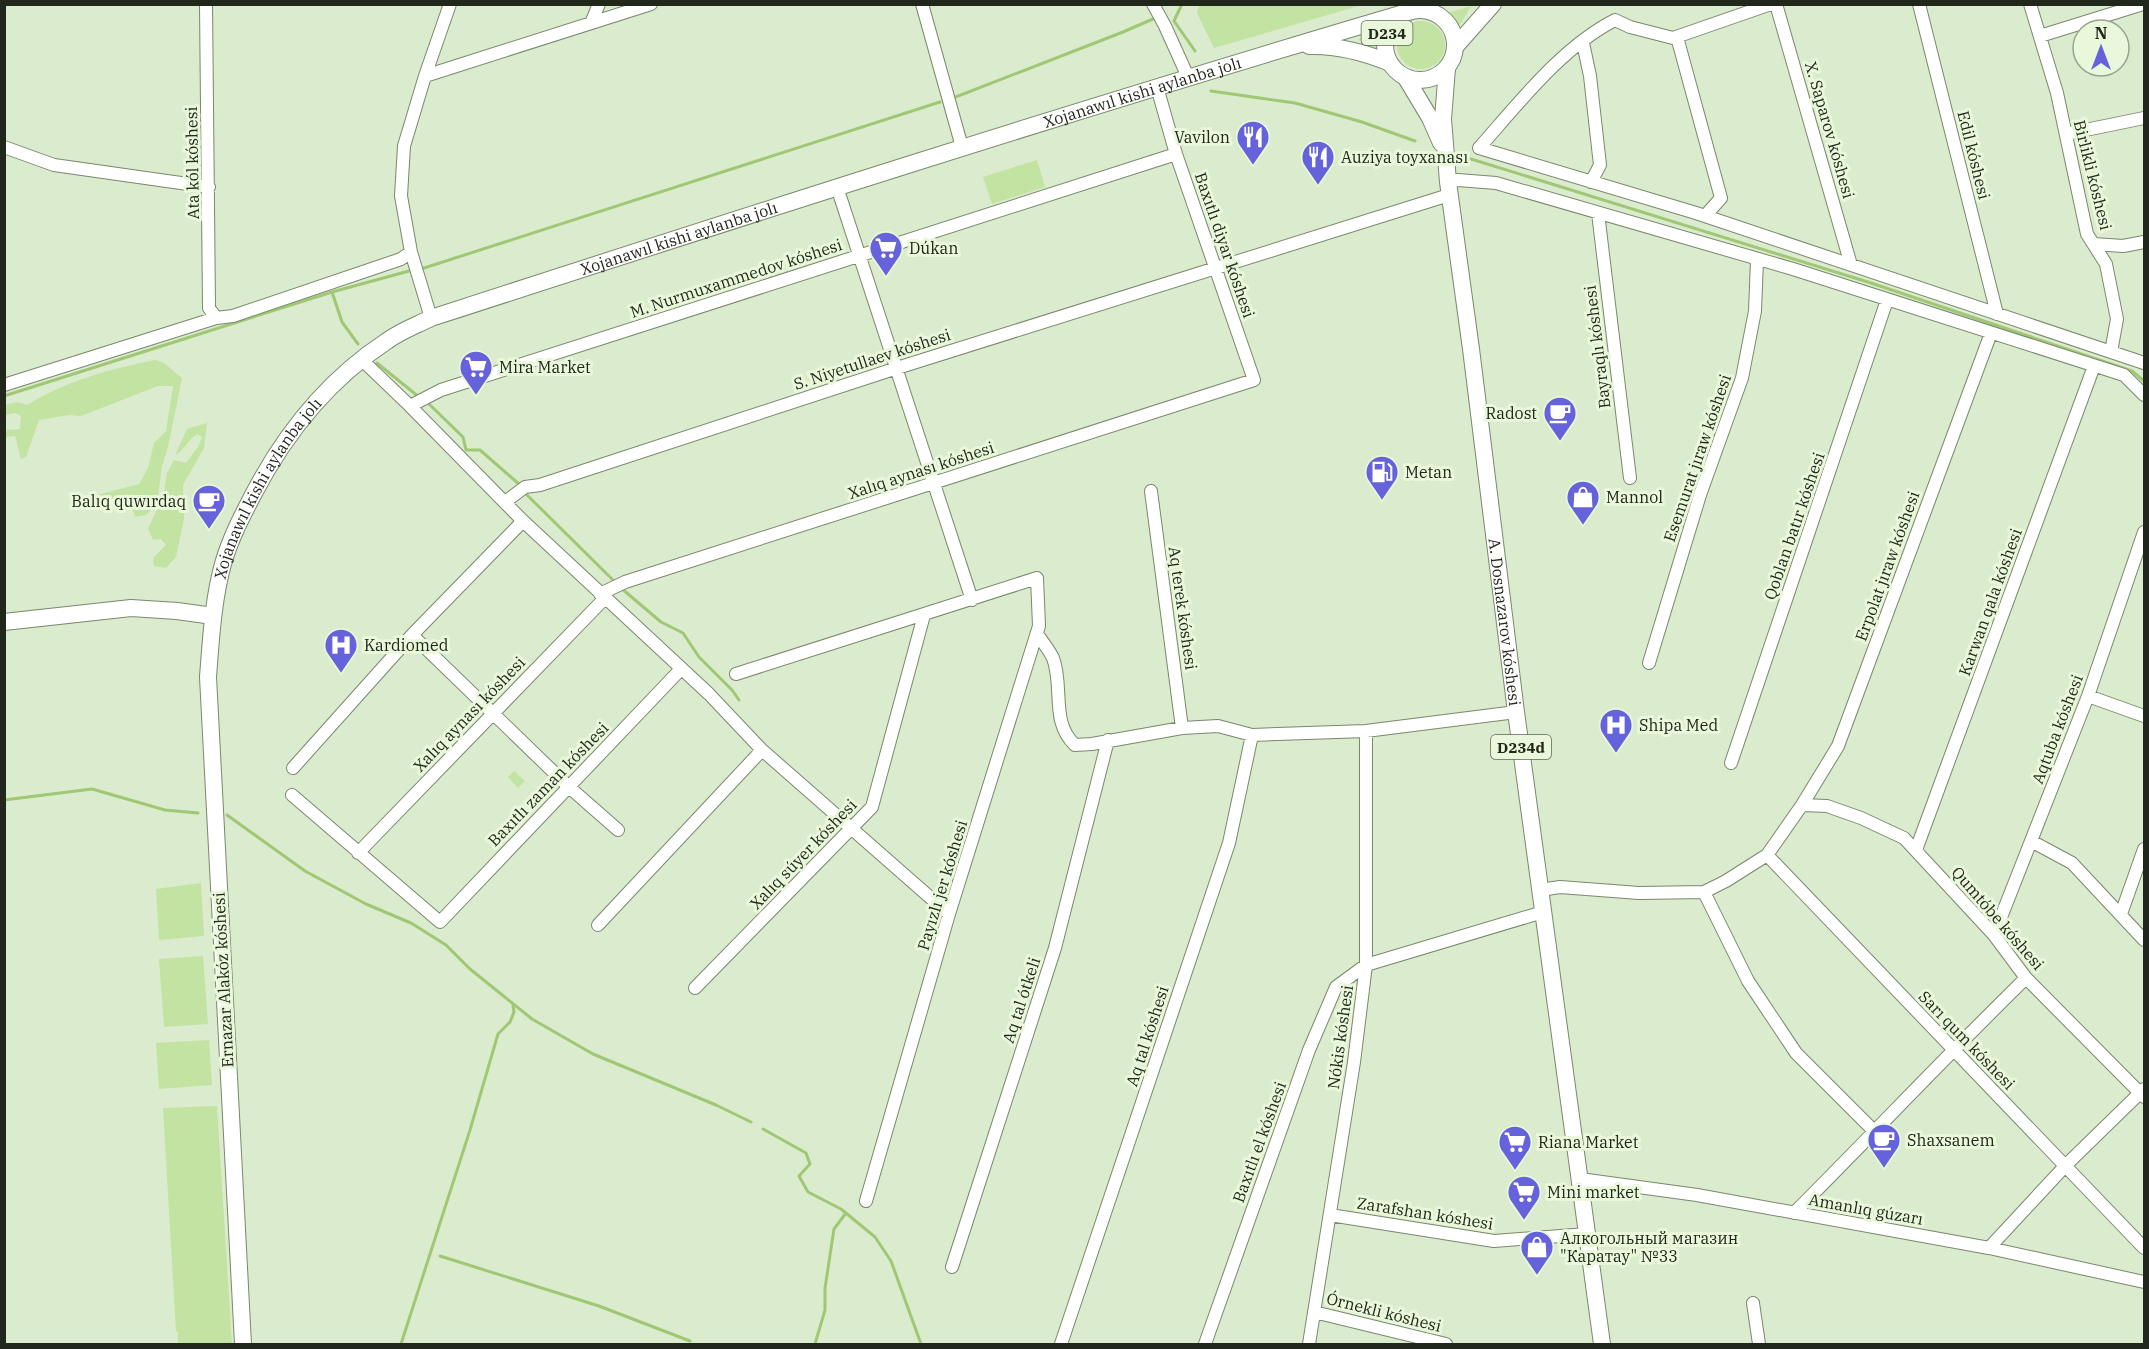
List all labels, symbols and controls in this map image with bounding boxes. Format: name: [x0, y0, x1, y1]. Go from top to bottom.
north arrow: [2071, 18, 2131, 78]
road number: D234: [1362, 21, 1412, 45]
text: N: [2095, 23, 2107, 43]
street label: Xojanawıl kishi aylanba jolı: [1041, 52, 1244, 132]
street label: X. Saparov kóshesi: [1801, 59, 1859, 201]
street label: Ata kól kóshesi: [181, 106, 203, 220]
street label: Edil kóshesi: [1953, 109, 1995, 201]
street label: Birlikli kóshesi: [2070, 118, 2116, 232]
restaurant icon: Vavilon: [1235, 119, 1271, 166]
place label: Vavilon: [1174, 127, 1230, 147]
restaurant icon: Auziya toyxanası: [1300, 139, 1336, 186]
place label: Auziya toyxanası: [1341, 147, 1468, 167]
street label: Baxıtlı diyar kóshesi: [1191, 170, 1259, 320]
street label: Xojanawıl kishi aylanba jolı: [578, 197, 780, 279]
supermarket icon: Dúkan: [868, 230, 904, 277]
street label: M. Nurmuxammedov kóshesi: [627, 234, 845, 322]
place label: Dúkan: [909, 238, 959, 258]
street label: Bayraqlı kóshesi: [1580, 284, 1614, 410]
street label: S. Niyetullaev kóshesi: [791, 324, 953, 394]
supermarket icon: Mira Market: [458, 349, 494, 396]
place label: Mira Market: [499, 357, 591, 377]
street label: Esemurat jıraw kóshesi: [1659, 372, 1735, 544]
street label: Xojanawıl kishi aylanba jolı: [210, 393, 326, 581]
cafe icon: Radost: [1542, 395, 1578, 442]
place label: Radost: [1485, 403, 1537, 423]
street label: Xalıq aynası kóshesi: [845, 437, 997, 503]
street label: Qoblan batır kóshesi: [1759, 450, 1829, 602]
fuel station icon: Metan: [1364, 454, 1400, 501]
place label: Metan: [1405, 462, 1452, 482]
shop icon: Mannol: [1565, 479, 1601, 526]
cafe icon: Balıq quwırdaq: [191, 483, 227, 530]
place label: Mannol: [1606, 487, 1663, 507]
street label: Erpolat jıraw kóshesi: [1851, 488, 1923, 644]
place label: Balıq quwırdaq: [71, 491, 186, 511]
street label: Karwan qala kóshesi: [1954, 526, 2026, 678]
street label: A. Dosnazarov kóshesi: [1485, 537, 1525, 707]
street label: Aq terek kóshesi: [1164, 545, 1202, 671]
hospital icon: Kardiomed: [323, 627, 359, 674]
place label: Kardiomed: [364, 635, 449, 655]
street label: Xalıq aynası kóshesi: [409, 652, 529, 776]
street label: Aqtuba kóshesi: [2027, 671, 2087, 787]
hospital icon: Shipa Med: [1598, 707, 1634, 754]
place label: Shipa Med: [1639, 715, 1719, 735]
street label: Baxıtlı zaman kóshesi: [484, 718, 612, 850]
road number: D234d: [1491, 735, 1551, 759]
street label: Xalıq súyer kóshesi: [745, 795, 861, 913]
street label: Payızlı jer kóshesi: [913, 817, 971, 953]
street label: Qumtóbe kóshesi: [1948, 862, 2048, 974]
street label: Ernazar Alakóz kóshesi: [208, 892, 238, 1068]
street label: Aq tal ótkeli: [998, 954, 1044, 1046]
street label: Aq tal kóshesi: [1121, 983, 1173, 1089]
street label: Nókis kóshesi: [1323, 984, 1357, 1090]
street label: Sarı qum kóshesi: [1915, 986, 2019, 1094]
street label: Baxıtlı el kóshesi: [1228, 1079, 1290, 1205]
cafe icon: Shaxsanem: [1866, 1122, 1902, 1169]
supermarket icon: Riana Market: [1497, 1124, 1533, 1171]
place label: Shaxsanem: [1907, 1130, 1995, 1150]
place label: Riana Market: [1538, 1132, 1639, 1152]
supermarket icon: Mini market: [1506, 1174, 1542, 1221]
place label: Mini market: [1547, 1182, 1640, 1202]
street label: Amanlıq gúzarı: [1807, 1189, 1925, 1229]
street label: Zarafshan kóshesi: [1355, 1192, 1495, 1234]
place label: Алкогольный магазин "Каратау" №33: [1560, 1228, 1738, 1266]
shop icon: Алкогольный магазин "Каратау" №33: [1519, 1229, 1555, 1276]
street label: Órnekli kóshesi: [1325, 1287, 1444, 1336]

